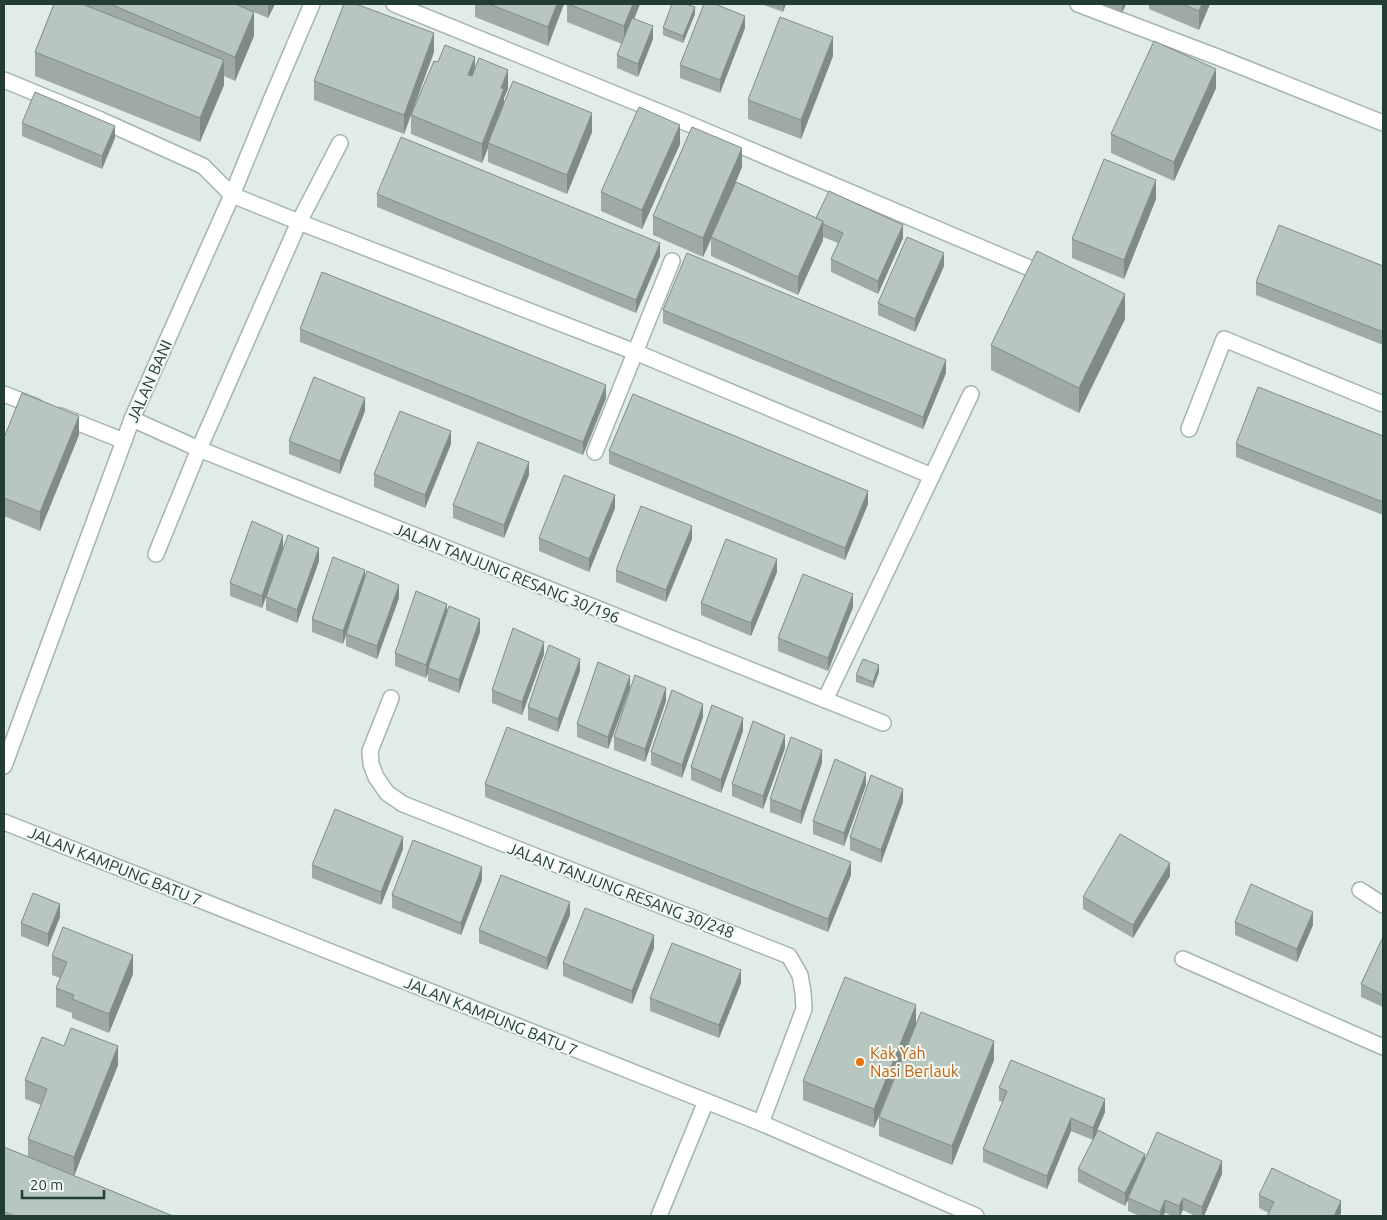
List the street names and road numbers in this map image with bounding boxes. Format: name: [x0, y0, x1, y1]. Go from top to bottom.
street label: JALAN BANI: [123, 337, 175, 425]
street label: JALAN TANJUNG RESANG 30/196: [392, 519, 622, 627]
street label: JALAN KAMPUNG BATU 7: [26, 823, 204, 909]
street label: JALAN TANJUNG RESANG 30/248: [505, 838, 737, 942]
street label: JALAN KAMPUNG BATU 7: [402, 973, 580, 1059]

